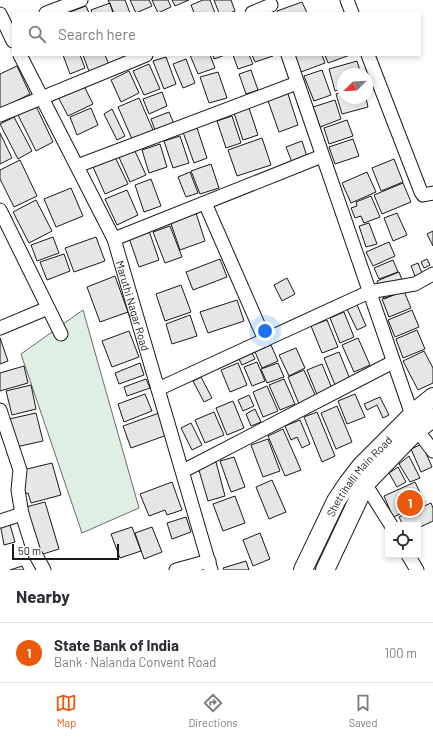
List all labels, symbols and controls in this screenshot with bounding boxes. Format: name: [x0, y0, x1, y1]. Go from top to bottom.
search box: [12, 12, 421, 56]
icon: search: [26, 23, 48, 45]
text: Search here: [58, 25, 136, 43]
north arrow: [337, 68, 373, 104]
street label: Maruthi Nagar Road: [114, 259, 153, 352]
your location: [255, 321, 275, 341]
street label: Shettihalli Main Road: [323, 433, 394, 518]
pin: 1: [397, 488, 423, 518]
map controls: [385, 522, 421, 558]
button: locate: [385, 522, 421, 558]
scale bar: [12, 542, 119, 561]
text: 50 m: [18, 544, 41, 557]
text: Nearby: [16, 586, 70, 606]
text: State Bank of India: [54, 636, 179, 654]
text: 1: [27, 645, 31, 661]
text: 100 m: [384, 645, 417, 661]
text: Bank · Nalanda Convent Road: [54, 654, 216, 670]
tab: Map: [55, 692, 77, 729]
tab: Directions: [188, 692, 238, 729]
tab: Saved: [349, 692, 378, 729]

